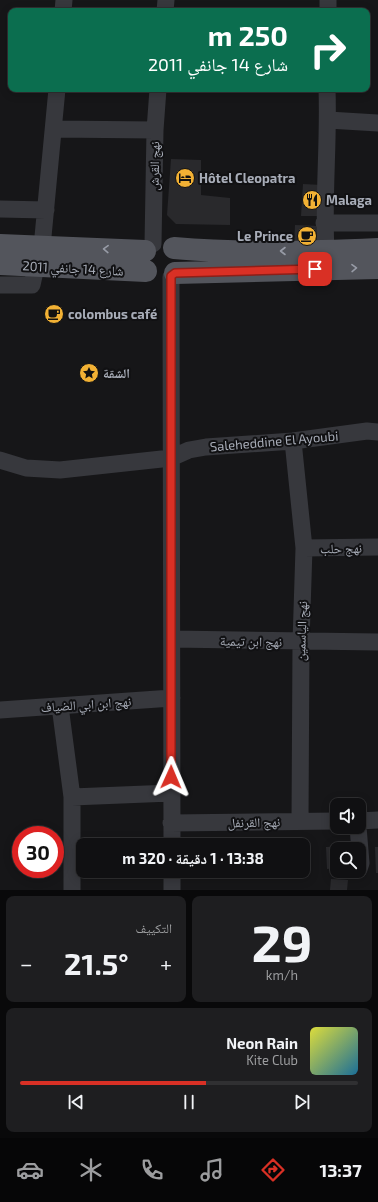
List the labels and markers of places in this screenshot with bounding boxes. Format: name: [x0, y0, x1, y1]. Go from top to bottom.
hotel icon: Hôtel Cleopatra: [174, 167, 196, 189]
place label: Hôtel Cleopatra: [199, 170, 295, 186]
restaurant icon: Malaga: [301, 189, 323, 211]
place label: Malaga: [326, 192, 372, 208]
cafe icon: Le Prince: [296, 225, 318, 247]
place label: Le Prince: [237, 228, 293, 244]
pin: [298, 252, 332, 286]
cafe icon: colombus café: [43, 303, 65, 325]
place label: colombus café: [68, 306, 157, 322]
place icon: الشقة: [78, 362, 100, 384]
place label: الشقة: [103, 365, 130, 381]

